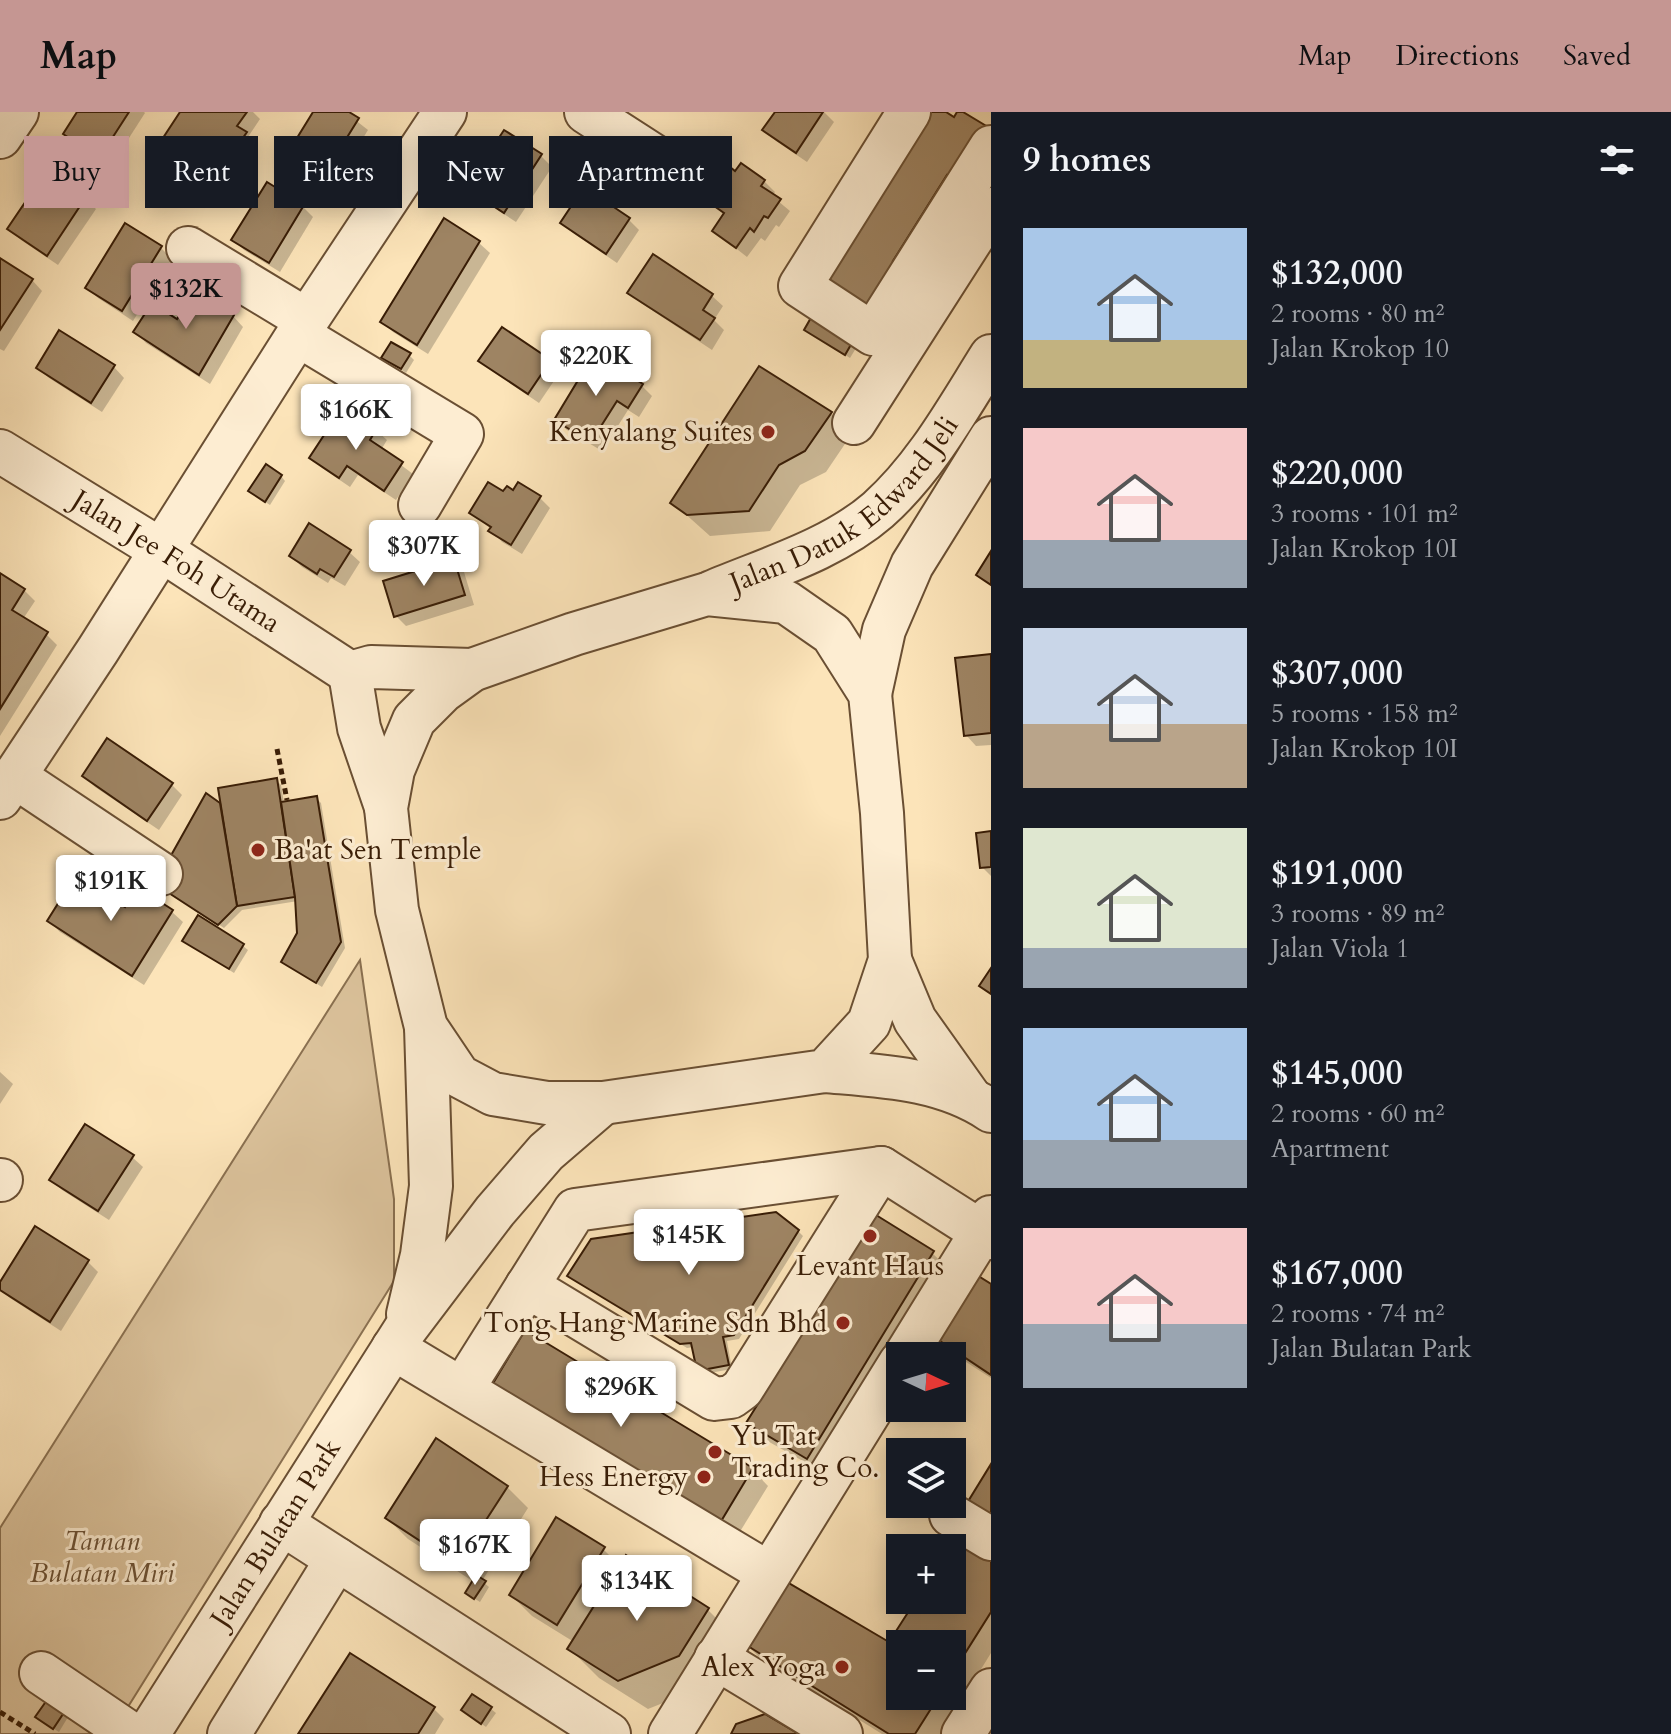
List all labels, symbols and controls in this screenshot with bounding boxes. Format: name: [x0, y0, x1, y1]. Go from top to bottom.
text: Map: [40, 30, 117, 82]
text: Map: [1298, 37, 1352, 75]
text: Directions: [1396, 37, 1519, 75]
text: Saved: [1563, 37, 1631, 75]
chip: Buy: [24, 136, 129, 208]
chip: Rent: [145, 136, 258, 208]
chip: Filters: [274, 136, 402, 208]
chip: New: [418, 136, 533, 208]
chip: Apartment: [549, 136, 732, 208]
text: 9 homes: [1023, 137, 1151, 183]
icon: filters: [1595, 138, 1639, 182]
text: $132,000: [1271, 250, 1403, 296]
icon: home: [1087, 260, 1183, 356]
pin: $132K: [130, 263, 242, 331]
text: $132K: [149, 271, 223, 306]
text: 2 rooms · 80 m²: [1271, 296, 1444, 331]
pin: $220K: [540, 330, 652, 398]
text: Jalan Krokop 10: [1271, 331, 1449, 366]
text: $220K: [559, 338, 633, 373]
pin: $166K: [300, 384, 412, 452]
text: $166K: [319, 392, 393, 427]
street label: Jalan Datuk Edward Jeli: [720, 409, 968, 603]
place label: Kenyalang Suites: [549, 413, 752, 451]
marker: Kenyalang Suites: [759, 423, 777, 441]
text: $220,000: [1271, 450, 1403, 496]
icon: home: [1087, 460, 1183, 556]
street label: Jalan Jee Foh Utama: [61, 479, 288, 642]
text: 3 rooms · 101 m²: [1271, 496, 1458, 531]
pin: $307K: [368, 520, 480, 588]
text: $307K: [387, 528, 461, 563]
text: Jalan Krokop 10I: [1271, 531, 1458, 566]
text: $307,000: [1271, 650, 1403, 696]
icon: home: [1087, 660, 1183, 756]
text: 5 rooms · 158 m²: [1271, 696, 1458, 731]
text: Jalan Krokop 10I: [1271, 731, 1458, 766]
place label: Ba'at Sen Temple: [274, 831, 482, 869]
marker: Ba'at Sen Temple: [249, 841, 267, 859]
text: $191,000: [1271, 850, 1403, 896]
pin: $191K: [55, 855, 167, 923]
icon: home: [1087, 860, 1183, 956]
text: $191K: [74, 863, 148, 898]
text: 3 rooms · 89 m²: [1271, 896, 1444, 931]
text: Jalan Viola 1: [1271, 931, 1409, 966]
text: $145,000: [1271, 1050, 1403, 1096]
icon: home: [1087, 1060, 1183, 1156]
text: 2 rooms · 60 m²: [1271, 1096, 1444, 1131]
text: Apartment: [1271, 1131, 1389, 1166]
pin: $145K: [633, 1209, 745, 1277]
text: $145K: [652, 1217, 726, 1252]
marker: Levant Haus: [861, 1227, 879, 1245]
place label: Levant Haus: [796, 1247, 944, 1285]
text: $167,000: [1271, 1250, 1403, 1296]
icon: home: [1087, 1260, 1183, 1356]
text: 2 rooms · 74 m²: [1271, 1296, 1444, 1331]
place label: Tong Hang Marine Sdn Bhd: [483, 1304, 827, 1342]
marker: Tong Hang Marine Sdn Bhd: [834, 1314, 852, 1332]
text: Jalan Bulatan Park: [1271, 1331, 1472, 1366]
north arrow: [886, 1342, 966, 1422]
map controls: [886, 1342, 966, 1710]
pin: $296K: [565, 1361, 677, 1429]
text: $296K: [584, 1369, 658, 1404]
place label: Yu Tat Trading Co.: [731, 1417, 879, 1487]
street label: Jalan Bulatan Park: [199, 1432, 350, 1638]
button: layers: [886, 1438, 966, 1518]
marker: Yu Tat Trading Co.: [706, 1443, 724, 1461]
place label: Hess Energy: [539, 1458, 688, 1496]
marker: Hess Energy: [695, 1468, 713, 1486]
pin: $167K: [419, 1519, 531, 1587]
park label: Taman Bulatan Miri: [30, 1522, 175, 1592]
text: $167K: [438, 1527, 512, 1562]
button: +: [886, 1534, 966, 1614]
pin: $134K: [581, 1555, 693, 1623]
text: $134K: [600, 1563, 674, 1598]
button: −: [886, 1630, 966, 1710]
place label: Alex Yoga: [701, 1648, 826, 1686]
marker: Alex Yoga: [833, 1658, 851, 1676]

